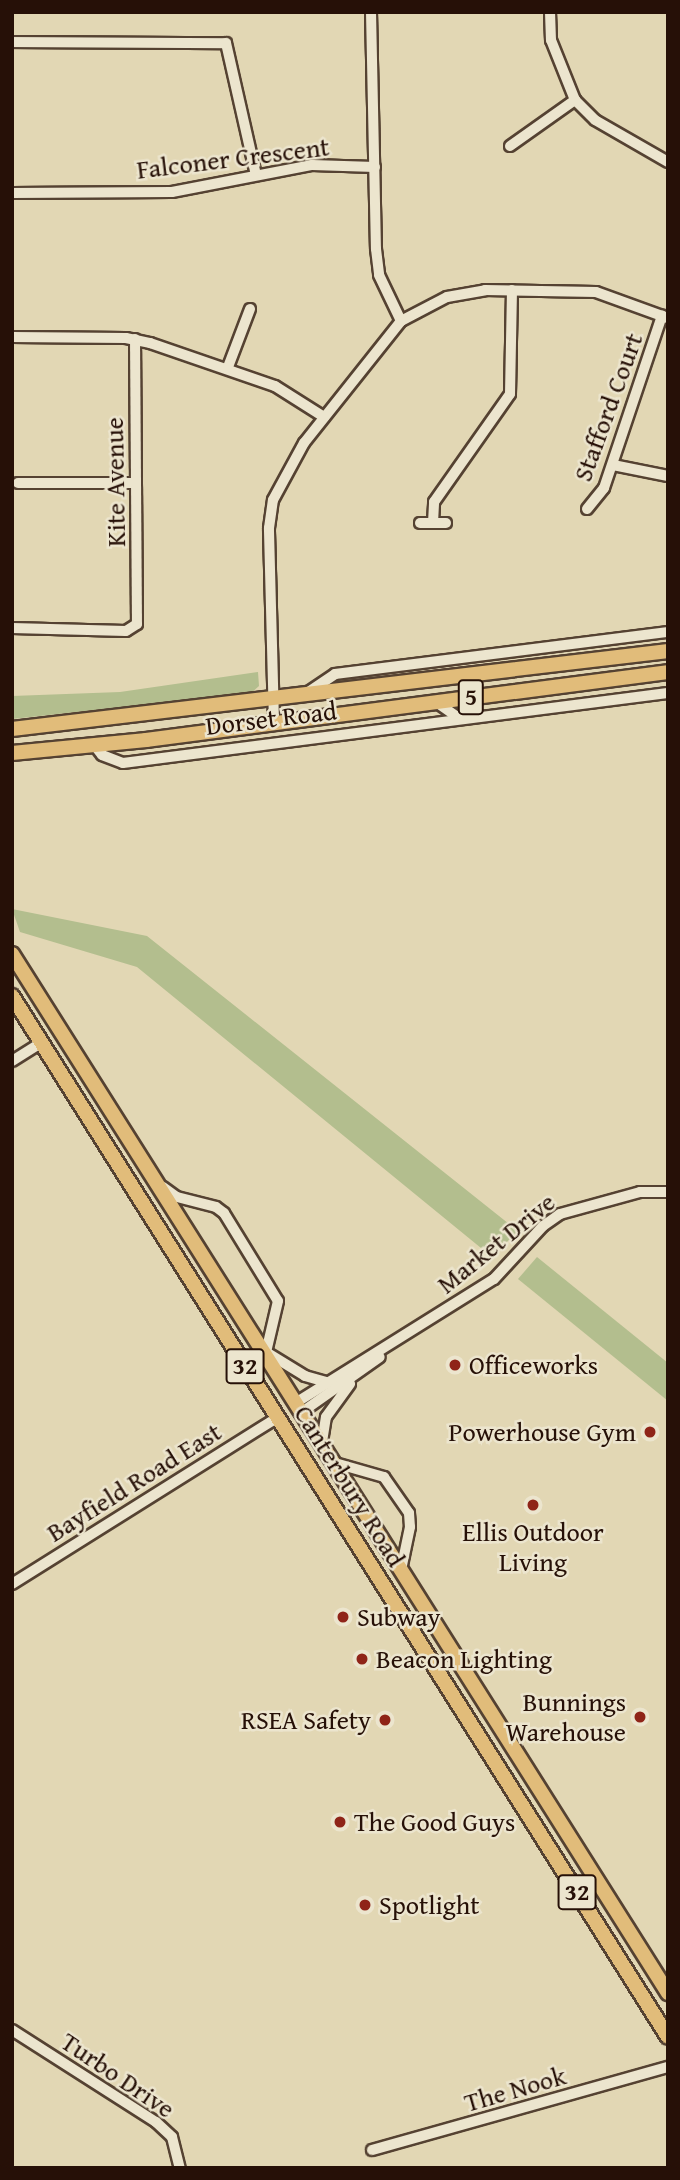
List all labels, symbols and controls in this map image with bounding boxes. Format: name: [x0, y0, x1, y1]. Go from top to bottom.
street label: Falconer Crescent: [135, 131, 331, 185]
street label: Stafford Court: [567, 329, 649, 485]
street label: Kite Avenue: [98, 417, 132, 547]
road number: 5: [457, 676, 485, 718]
street label: Dorset Road: [204, 694, 338, 742]
street label: Market Drive: [431, 1186, 561, 1300]
road number: 32: [224, 1346, 266, 1386]
place label: Officeworks: [469, 1349, 598, 1381]
marker: Officeworks: [447, 1357, 463, 1373]
street label: Canterbury Road: [288, 1400, 412, 1572]
street label: Bayfield Road East: [41, 1416, 227, 1548]
place label: Powerhouse Gym: [449, 1416, 636, 1448]
marker: Powerhouse Gym: [642, 1424, 658, 1440]
marker: Ellis Outdoor Living: [525, 1497, 541, 1513]
place label: Ellis Outdoor Living: [462, 1516, 604, 1578]
place label: Subway: [357, 1601, 441, 1633]
marker: Subway: [335, 1609, 351, 1625]
place label: Beacon Lighting: [376, 1643, 552, 1675]
marker: Beacon Lighting: [354, 1651, 370, 1667]
place label: Bunnings Warehouse: [506, 1686, 626, 1748]
place label: RSEA Safety: [241, 1704, 371, 1736]
marker: Bunnings Warehouse: [632, 1709, 648, 1725]
marker: RSEA Safety: [377, 1712, 393, 1728]
place label: The Good Guys: [354, 1806, 515, 1838]
marker: The Good Guys: [332, 1814, 348, 1830]
road number: 32: [556, 1871, 598, 1912]
place label: Spotlight: [379, 1889, 479, 1921]
marker: Spotlight: [357, 1897, 373, 1913]
street label: Turbo Drive: [55, 2026, 181, 2124]
street label: The Nook: [461, 2060, 569, 2118]

